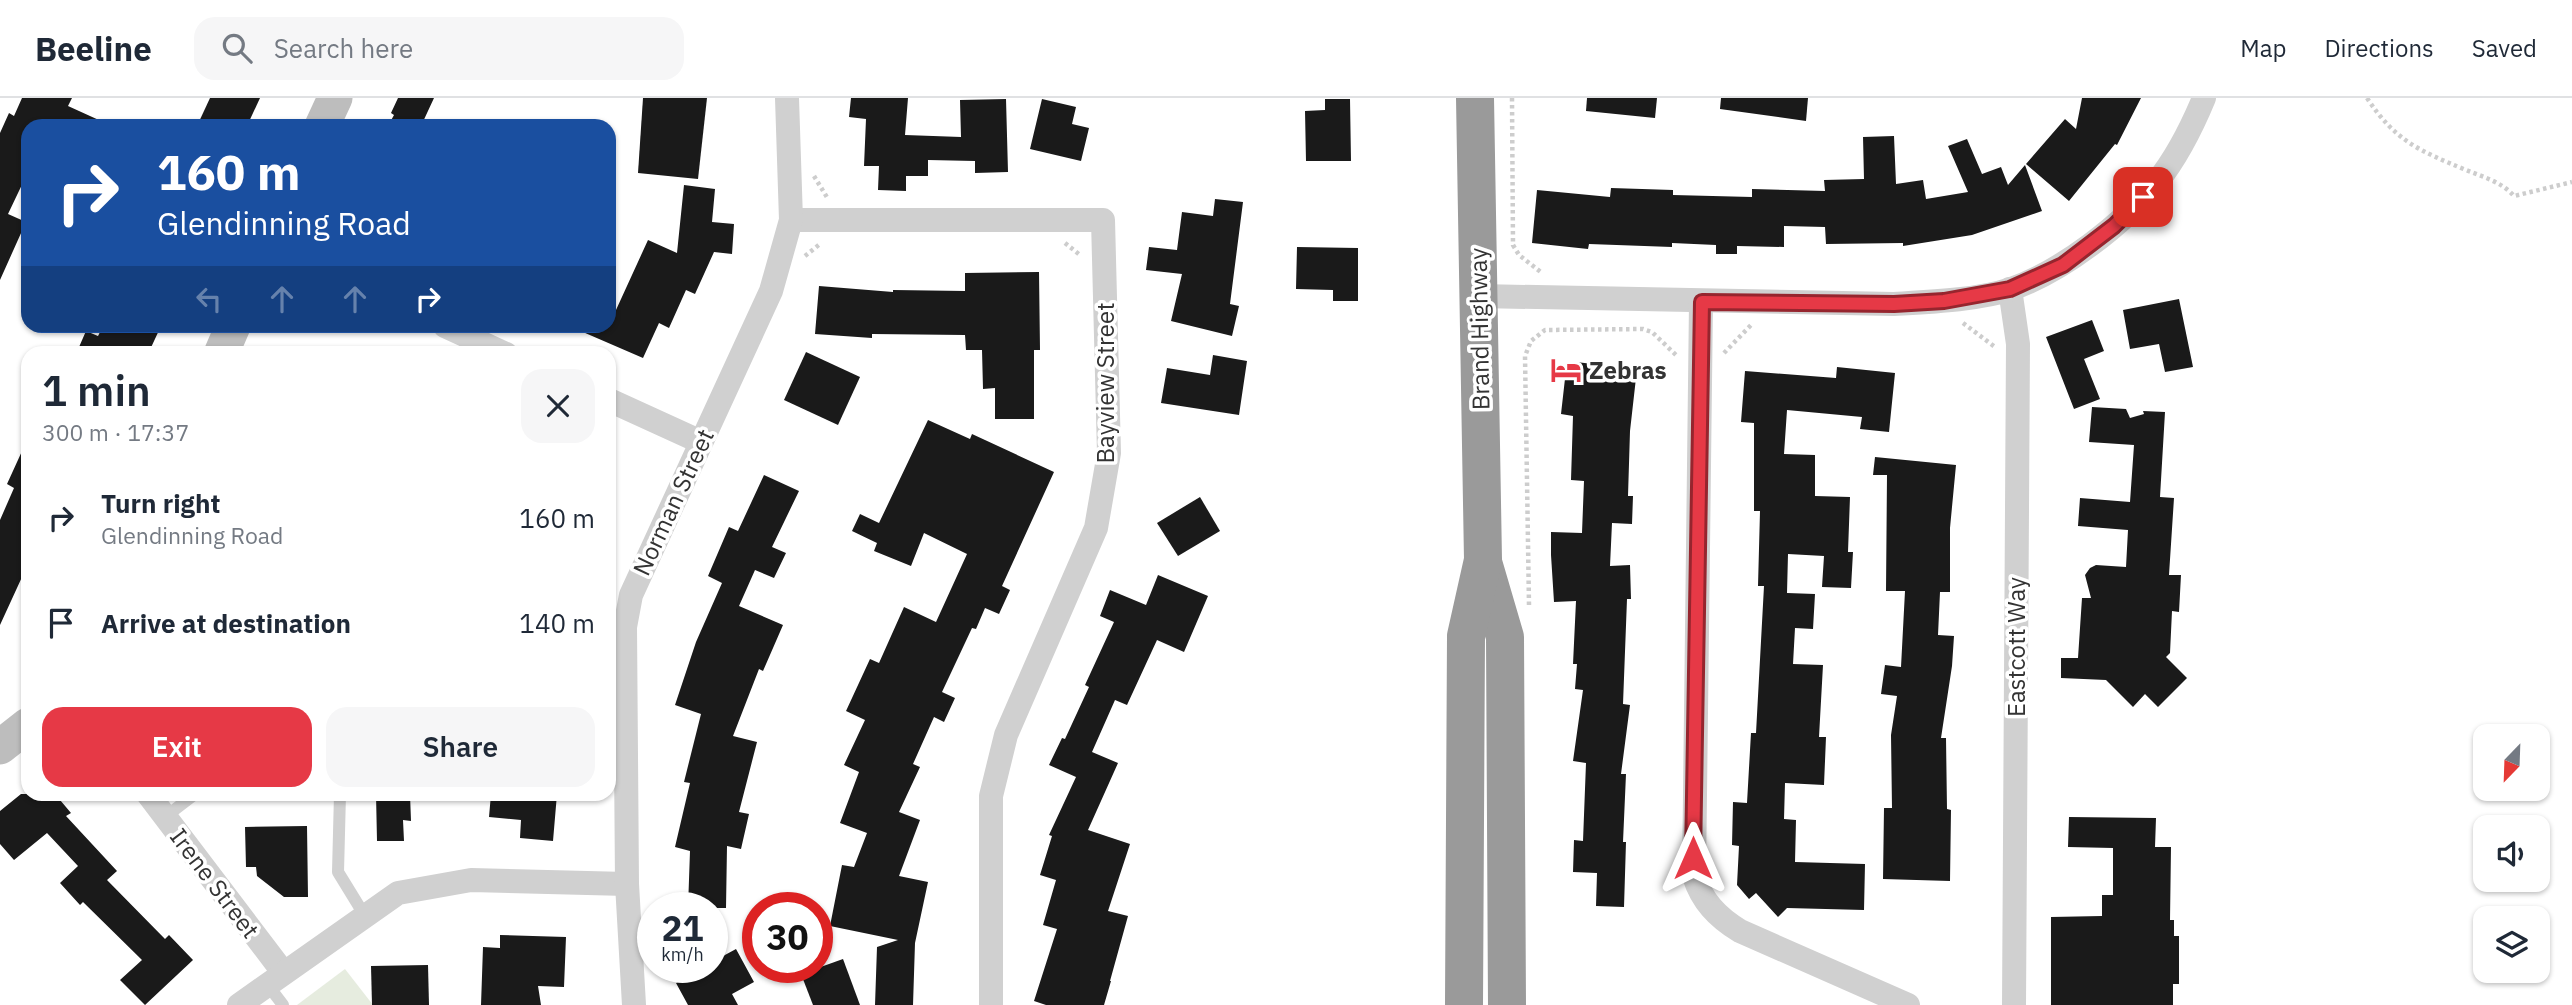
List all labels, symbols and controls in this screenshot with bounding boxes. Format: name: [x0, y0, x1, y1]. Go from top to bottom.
search box: [194, 17, 684, 80]
text: Beeline: [35, 27, 152, 70]
icon: search: [218, 29, 256, 67]
text: Search here: [274, 31, 413, 65]
text: Map: [2240, 32, 2286, 64]
text: Directions: [2324, 32, 2434, 64]
text: Saved: [2472, 32, 2537, 64]
text: 160 m: [157, 140, 301, 203]
icon: right: [42, 147, 133, 238]
pin: [2113, 167, 2173, 227]
icon: arrive: [2124, 178, 2162, 216]
text: Glendinning Road: [157, 202, 411, 244]
street label: Brand Highway: [1462, 247, 1496, 411]
icon: left: [190, 280, 228, 318]
icon: ahead: [263, 280, 301, 318]
icon: ahead: [336, 280, 374, 318]
icon: right: [409, 280, 447, 318]
street label: Bayview Street: [1089, 302, 1121, 464]
hotel icon: Zebras: [1549, 353, 1583, 387]
place label: Zebras: [1589, 354, 1667, 386]
text: 1 min: [42, 363, 151, 418]
button: close: [521, 369, 595, 443]
text: 300 m · 17:37: [42, 417, 189, 447]
street label: Norman Street: [625, 424, 721, 580]
text: Turn right: [101, 486, 220, 520]
icon: right: [42, 499, 80, 537]
text: 160 m: [519, 501, 595, 535]
text: Glendinning Road: [101, 520, 283, 550]
street label: Eastcott Way: [2000, 577, 2032, 717]
icon: arrive: [42, 604, 80, 642]
text: Arrive at destination: [101, 606, 351, 640]
text: 140 m: [519, 606, 595, 640]
button: Exit: [42, 707, 312, 787]
button: Share: [326, 707, 595, 787]
north arrow: [2473, 724, 2550, 802]
map controls: [2473, 724, 2550, 983]
button: sound: [2473, 815, 2550, 892]
position arrow: [1656, 821, 1730, 895]
street label: Irene Street: [163, 822, 267, 944]
speed limit sign: 30: [742, 892, 833, 983]
text: 21: [661, 905, 704, 951]
button: layers: [2473, 906, 2550, 983]
text: km/h: [661, 943, 704, 966]

